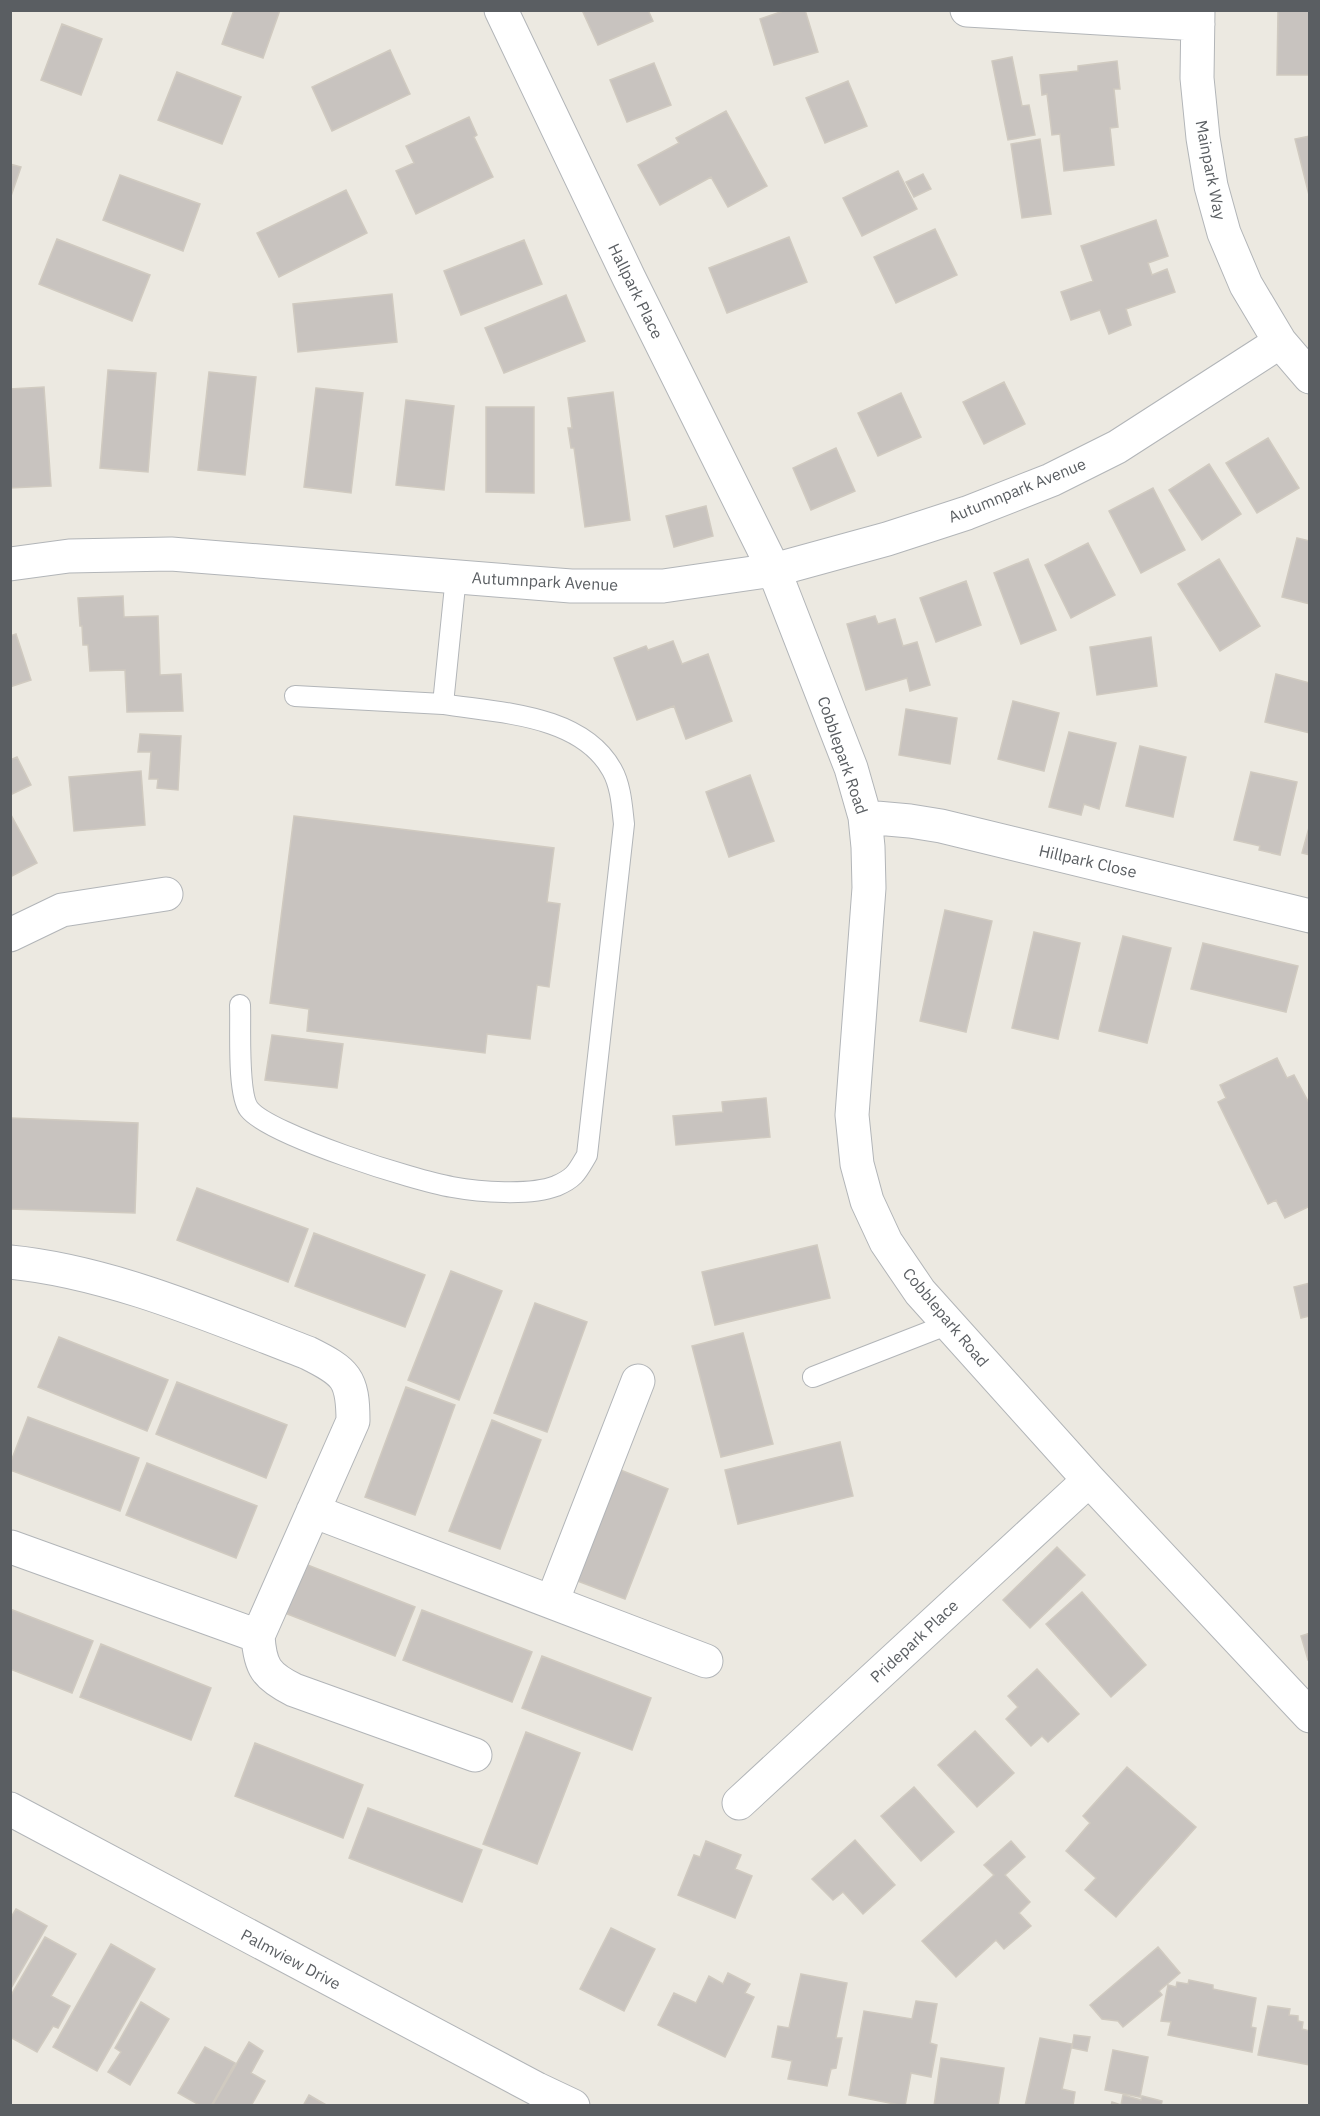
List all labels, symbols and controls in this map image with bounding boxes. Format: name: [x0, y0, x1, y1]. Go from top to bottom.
street label: Mainpark Way: [1192, 118, 1230, 222]
street label: Hallpark Place: [604, 240, 668, 342]
street label: Autumnpark Avenue: [945, 453, 1089, 527]
street label: Autumnpark Avenue: [471, 567, 619, 595]
street label: Cobblepark Road: [813, 693, 873, 817]
street label: Hillpark Close: [1037, 840, 1139, 882]
street label: Cobblepark Road: [899, 1263, 993, 1371]
street label: Pridepark Place: [866, 1595, 962, 1687]
street label: Palmview Drive: [238, 1924, 344, 1994]

